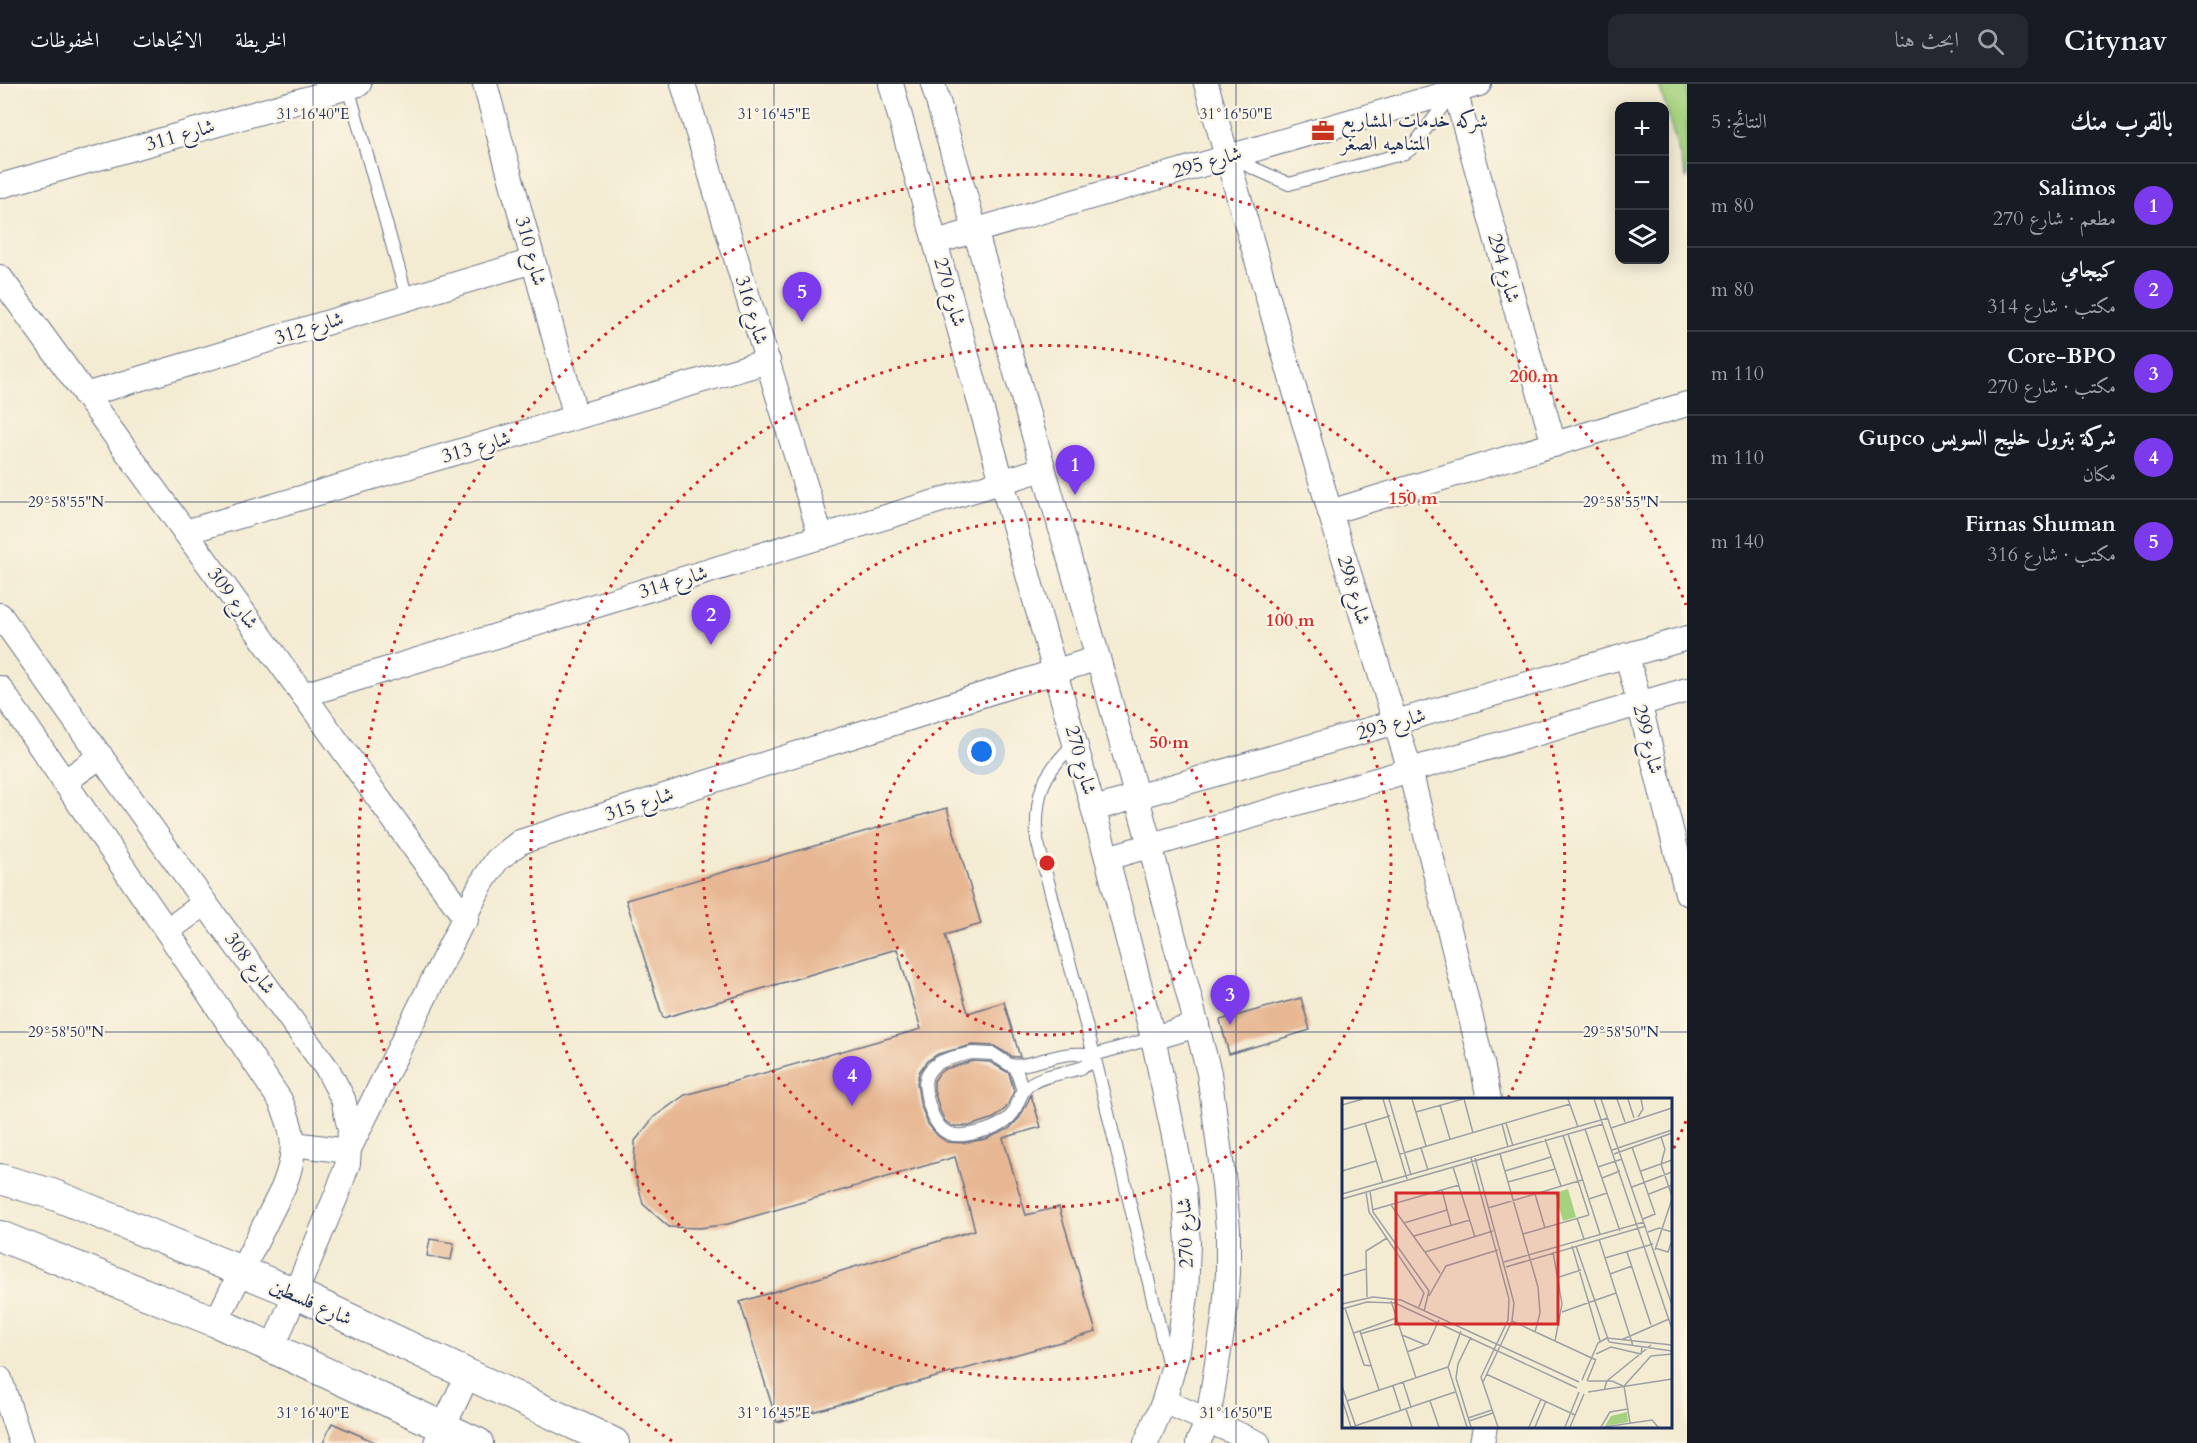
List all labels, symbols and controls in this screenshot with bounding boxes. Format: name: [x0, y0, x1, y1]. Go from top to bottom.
search box: [1608, 14, 2028, 68]
text: Citynav: [2064, 22, 2167, 60]
text: ابحث هنا: [1895, 25, 1959, 55]
icon: search: [1974, 25, 2007, 58]
text: المحفوظات: [30, 26, 99, 55]
text: الاتجاهات: [132, 26, 202, 55]
text: الخريطة: [235, 26, 286, 55]
map controls: [1615, 102, 1669, 264]
button: +: [1615, 102, 1669, 156]
text: 31°16'40"E: [277, 104, 349, 124]
text: 31°16'45"E: [738, 104, 810, 124]
text: 31°16'50"E: [1200, 104, 1272, 124]
text: بالقرب منك: [2070, 104, 2173, 139]
place label: شركه خدمات المشاريع المتناهيه الصغر: [1339, 107, 1488, 157]
text: النتائج: 5: [1711, 108, 1767, 135]
street label: شارع 311: [142, 112, 219, 162]
office icon: شركه خدمات المشاريع المتناهيه الصغر: [1310, 118, 1336, 144]
street label: شارع 295: [1169, 139, 1246, 189]
button: −: [1615, 156, 1669, 210]
text: Salimos: [2039, 173, 2116, 203]
text: 80 m: [1711, 192, 1754, 219]
text: 1: [2148, 192, 2159, 219]
text: مطعم · شارع 270: [1993, 205, 2116, 232]
button: layers: [1615, 210, 1669, 264]
street label: شارع 310: [505, 213, 553, 290]
street label: شارع 294: [1477, 230, 1527, 307]
street label: شارع 270: [923, 254, 973, 331]
text: كيجامي: [2060, 255, 2116, 285]
street label: شارع 316: [725, 272, 775, 349]
pin: 5: [782, 272, 822, 322]
text: 80 m: [1711, 276, 1754, 303]
text: 2: [2148, 276, 2159, 303]
text: مكتب · شارع 314: [1987, 293, 2116, 320]
street label: شارع 312: [271, 305, 348, 355]
text: Core-BPO: [2007, 341, 2116, 371]
text: 110 m: [1711, 360, 1764, 387]
text: 3: [2148, 360, 2159, 387]
text: 200 m: [1509, 364, 1559, 389]
text: مكتب · شارع 270: [1987, 373, 2116, 400]
text: شركة بترول خليج السويس Gupco: [1858, 423, 2116, 453]
street label: شارع 313: [438, 424, 515, 474]
text: 110 m: [1711, 444, 1764, 471]
text: 4: [2148, 444, 2159, 471]
pin: 1: [1056, 446, 1094, 495]
text: مكان: [2082, 461, 2116, 488]
text: 150 m: [1388, 486, 1438, 511]
text: 29°58'55"N: [28, 492, 104, 512]
text: 29°58'55"N: [1583, 492, 1659, 512]
text: Firnas Shuman: [1965, 509, 2116, 539]
text: 140 m: [1711, 528, 1764, 555]
text: 5: [2148, 528, 2159, 555]
text: مكتب · شارع 316: [1987, 541, 2116, 568]
street label: شارع 298: [1327, 552, 1377, 629]
street label: شارع 314: [635, 559, 712, 609]
street label: شارع 309: [198, 561, 265, 637]
pin: 2: [692, 596, 730, 645]
text: 100 m: [1265, 608, 1315, 633]
street label: شارع 293: [1353, 701, 1430, 751]
street label: شارع 299: [1622, 701, 1670, 778]
street label: شارع 270: [1055, 722, 1103, 799]
text: 50 m: [1149, 730, 1189, 755]
your location: [967, 737, 996, 766]
street label: شارع 315: [601, 780, 678, 832]
centre of rings: [1037, 853, 1057, 873]
street label: شارع 308: [215, 926, 282, 1002]
pin: 3: [1210, 976, 1250, 1025]
text: 29°58'50"N: [28, 1022, 104, 1042]
text: 29°58'50"N: [1583, 1022, 1659, 1042]
pin: 4: [832, 1056, 872, 1106]
inset map: [1342, 1098, 1672, 1428]
street label: شارع 270: [1170, 1197, 1204, 1269]
street label: شارع فلسطين: [264, 1272, 356, 1336]
text: 31°16'40"E: [277, 1403, 349, 1423]
text: 31°16'45"E: [738, 1403, 810, 1423]
text: 31°16'50"E: [1200, 1403, 1272, 1423]

